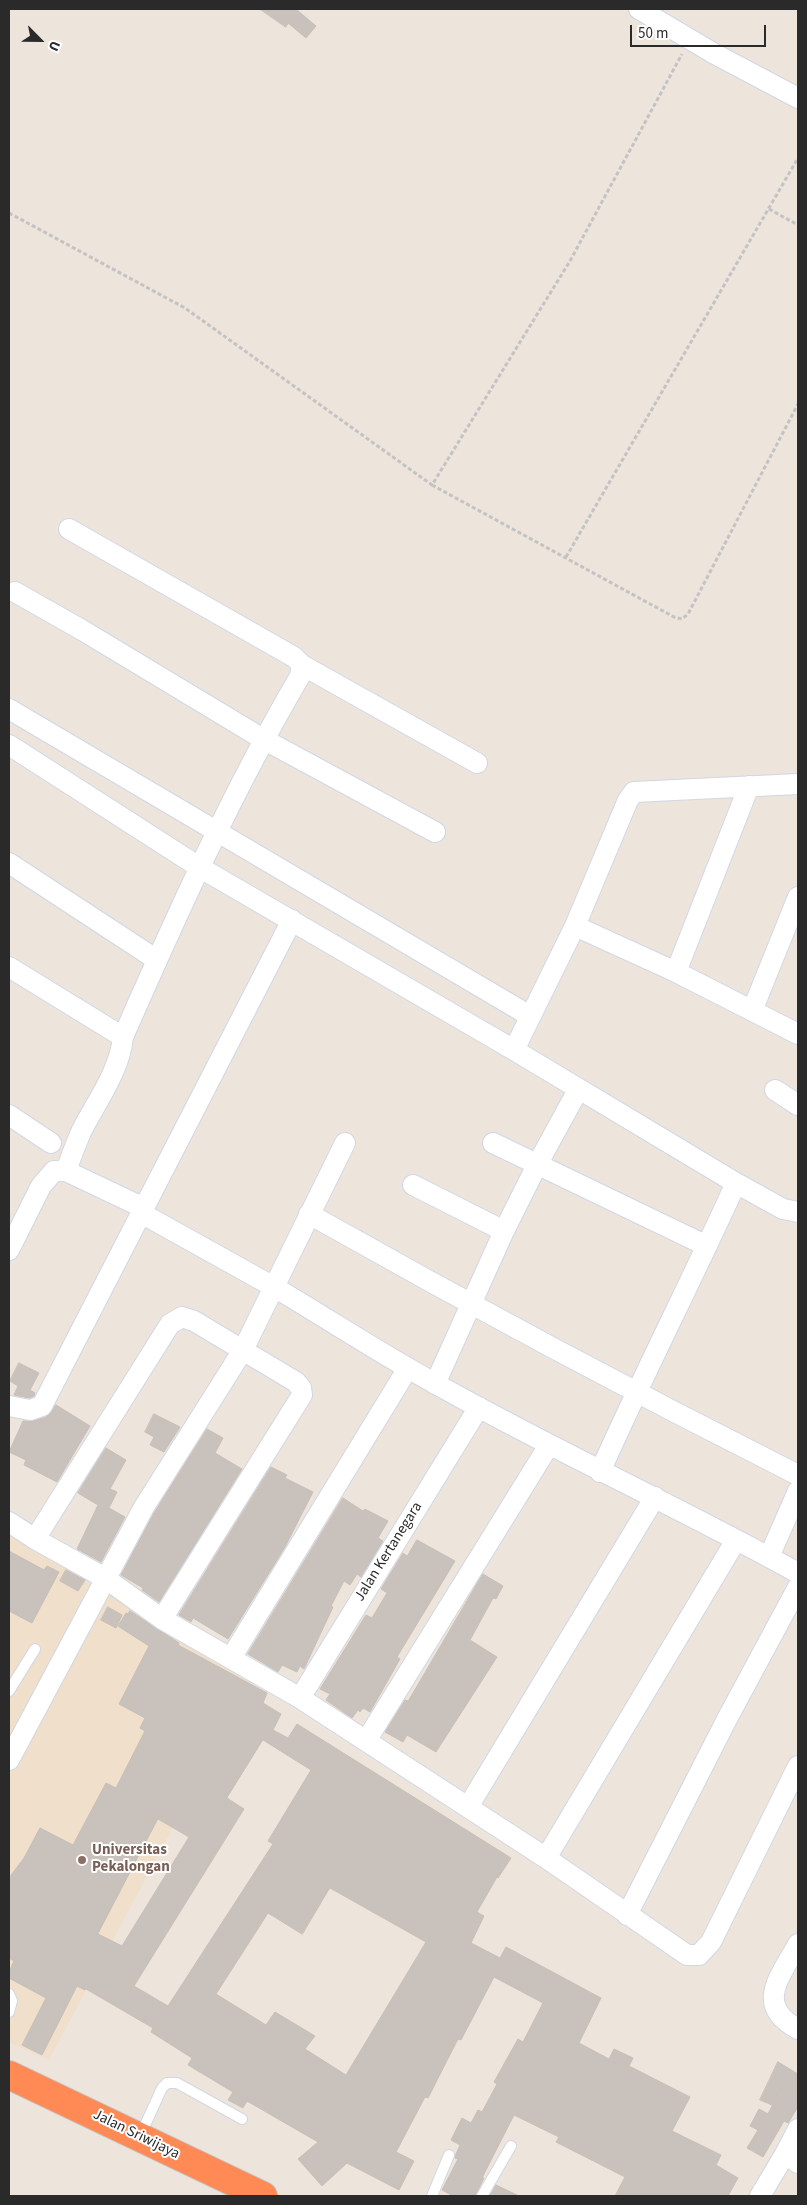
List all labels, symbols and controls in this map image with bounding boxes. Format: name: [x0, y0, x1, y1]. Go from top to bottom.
north arrow: [15, 15, 65, 65]
scale bar: [632, 15, 768, 47]
text: 50 m: [638, 23, 668, 44]
text: U: [43, 38, 65, 54]
street label: Jalan Kertanegara: [351, 1499, 427, 1605]
place label: Universitas Pekalongan: [92, 1842, 170, 1877]
marker: Universitas Pekalongan: [76, 1854, 88, 1866]
street label: Jalan Sriwijaya: [90, 2106, 182, 2164]

